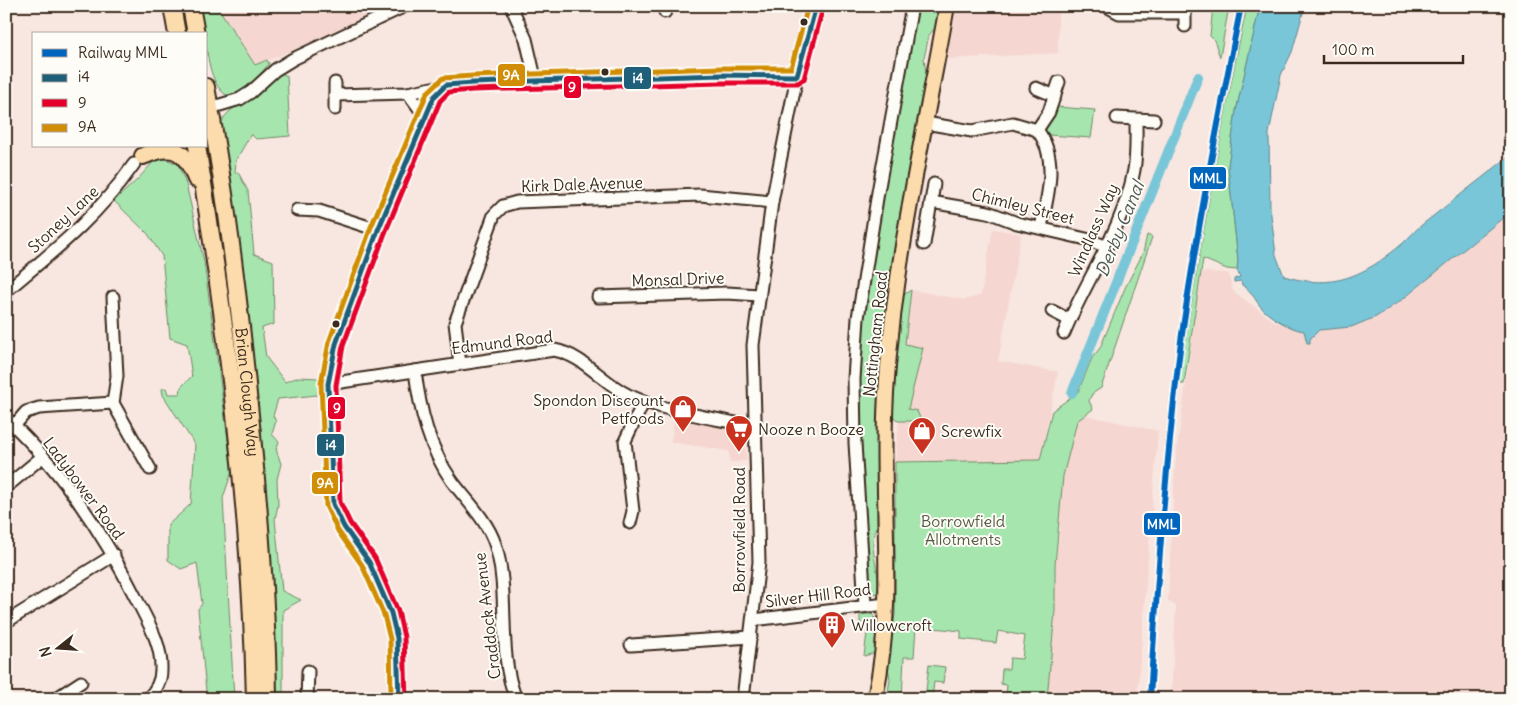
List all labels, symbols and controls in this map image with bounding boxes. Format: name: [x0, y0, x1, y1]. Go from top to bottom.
unlabelled marker: [799, 17, 809, 27]
legend: [32, 32, 208, 148]
scale bar: [1324, 32, 1463, 64]
text: 100 m: [1332, 40, 1374, 59]
text: Railway MML: [78, 43, 168, 62]
line badge: 9A: [497, 63, 526, 87]
text: 9A: [502, 66, 520, 84]
line badge: i4: [623, 66, 652, 90]
text: i4: [78, 67, 90, 86]
unlabelled marker: [600, 67, 610, 77]
text: i4: [632, 69, 644, 87]
line badge: 9: [563, 75, 582, 99]
text: 9: [568, 78, 576, 96]
text: 9: [78, 93, 87, 112]
text: 9A: [78, 117, 97, 136]
line badge: MML: [1189, 166, 1227, 190]
text: MML: [1193, 169, 1224, 187]
street label: Kirk Dale Avenue: [521, 172, 643, 196]
water label: Derby Canal: [1090, 175, 1150, 280]
street label: Windlass Way: [1064, 180, 1122, 280]
street label: Stoney Lane: [23, 181, 103, 257]
street label: Chimley Street: [970, 184, 1077, 229]
street label: Monsal Drive: [631, 267, 725, 291]
street label: Nottingham Road: [858, 270, 892, 398]
unlabelled marker: [331, 319, 341, 329]
street label: Edmund Road: [450, 326, 554, 358]
street label: Brian Clough Way: [231, 327, 264, 457]
place label: Spondon Discount Petfoods: [533, 390, 665, 428]
shop icon: Spondon Discount Petfoods: [668, 394, 698, 433]
line badge: 9: [327, 396, 346, 420]
text: 9: [333, 399, 341, 417]
supermarket icon: Nooze n Booze: [724, 414, 754, 453]
shop icon: Screwfix: [907, 416, 937, 455]
place label: Nooze n Booze: [758, 419, 864, 439]
place label: Screwfix: [941, 421, 1002, 441]
street label: Ladybower Road: [39, 433, 129, 543]
line badge: i4: [316, 433, 345, 457]
text: i4: [325, 436, 337, 454]
street label: Borrowfield Road: [729, 467, 749, 593]
line badge: 9A: [311, 471, 339, 495]
text: 9A: [316, 474, 334, 492]
park label: Borrowfield Allotments: [921, 511, 1005, 549]
line badge: MML: [1143, 512, 1181, 536]
text: MML: [1147, 515, 1178, 533]
street label: Craddock Avenue: [469, 552, 505, 680]
street label: Silver Hill Road: [764, 579, 872, 611]
building icon: Willowcroft: [817, 610, 847, 649]
place label: Willowcroft: [851, 615, 933, 635]
north arrow: [32, 622, 82, 672]
text: N: [36, 645, 56, 659]

